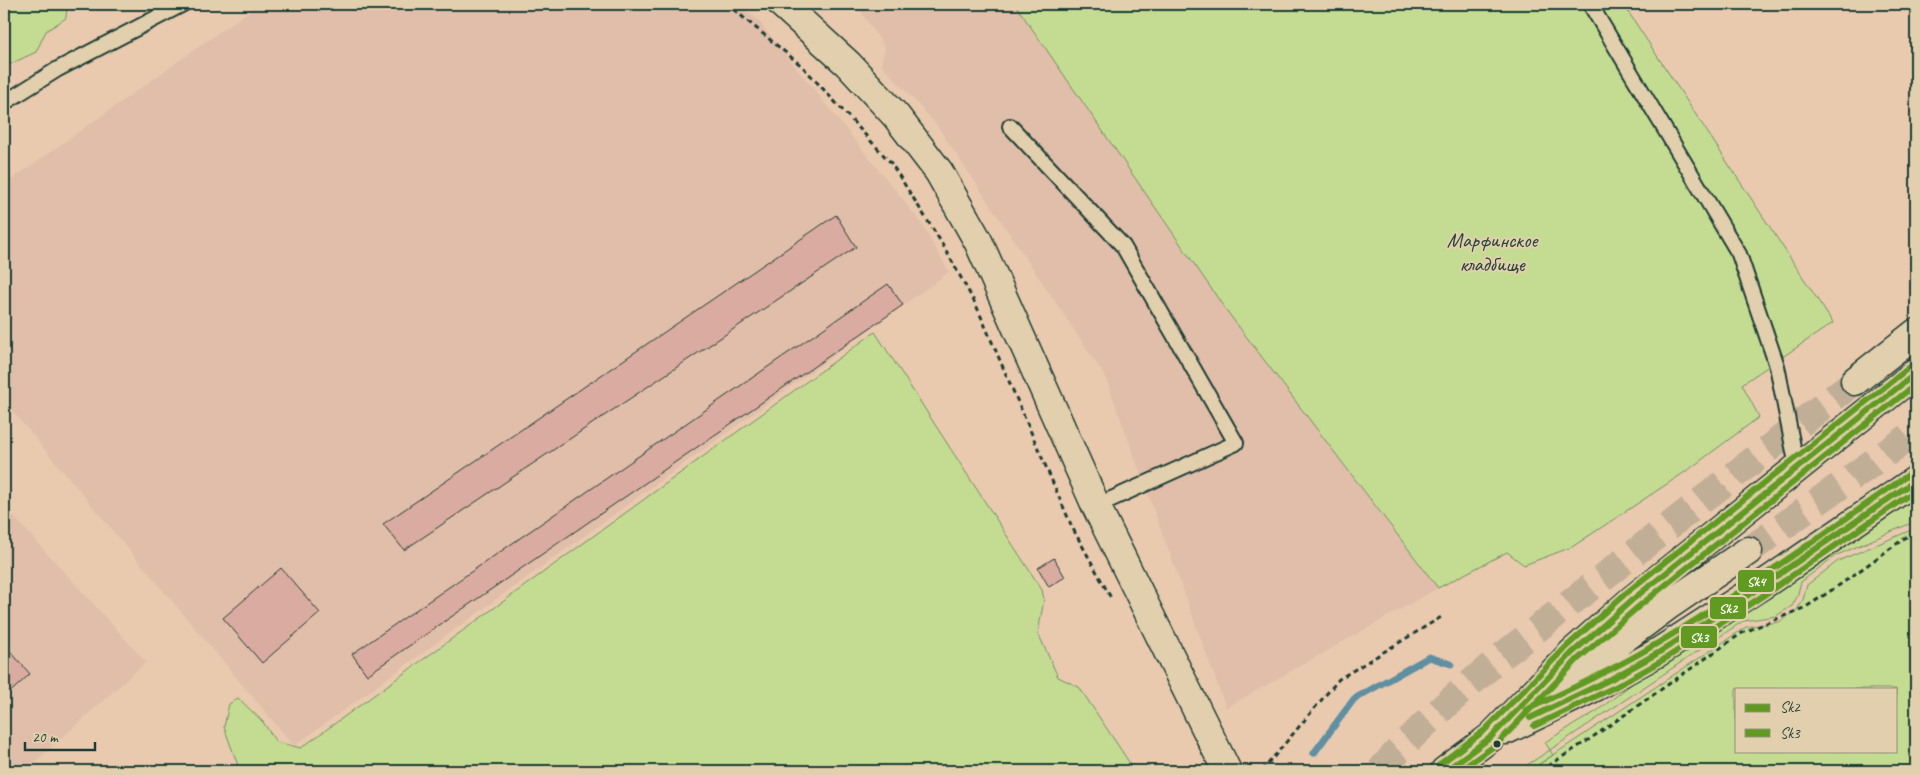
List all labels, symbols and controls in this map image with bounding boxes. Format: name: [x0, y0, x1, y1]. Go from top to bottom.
park label: Марфинское кладбище: [1447, 227, 1539, 277]
line badge: Sk4: [1737, 569, 1775, 593]
text: Sk4: [1747, 573, 1767, 590]
line badge: Sk2: [1709, 596, 1747, 620]
text: Sk2: [1719, 600, 1739, 617]
line badge: Sk3: [1680, 625, 1718, 649]
text: Sk3: [1690, 629, 1710, 646]
legend: [1735, 688, 1898, 752]
text: Sk2: [1780, 698, 1801, 717]
scale bar: [25, 720, 95, 752]
text: Sk3: [1780, 724, 1801, 743]
text: 20 m: [32, 728, 59, 747]
unlabelled marker: [1492, 739, 1502, 749]

